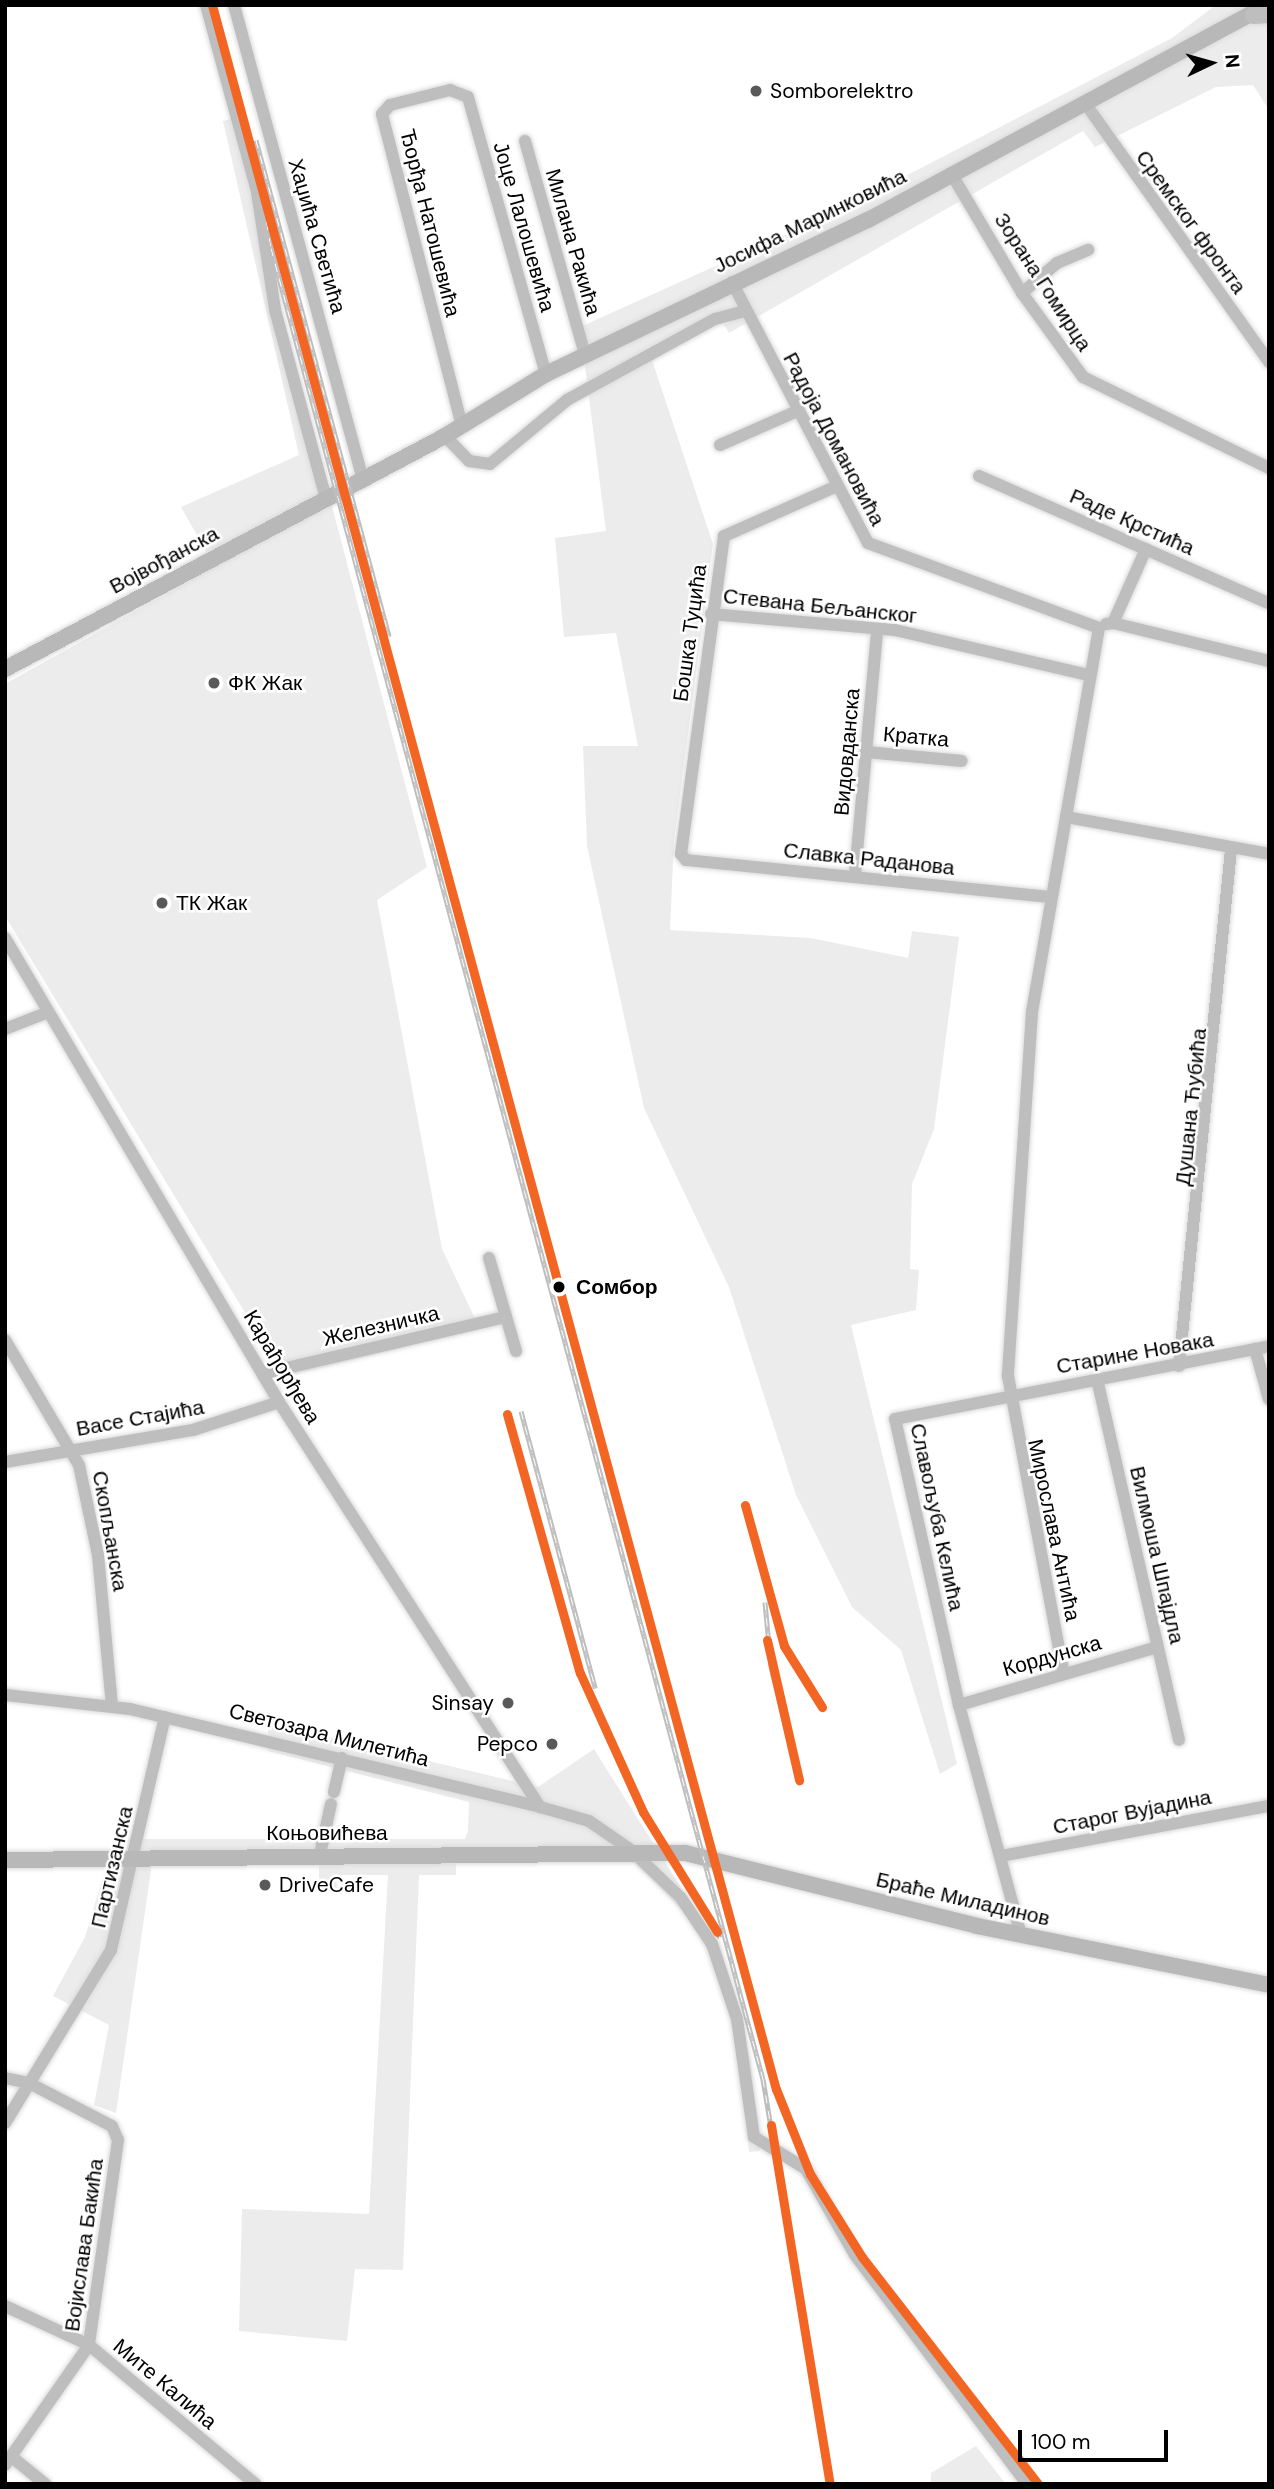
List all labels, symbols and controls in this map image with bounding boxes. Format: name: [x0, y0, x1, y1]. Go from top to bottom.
north arrow: [1176, 28, 1246, 98]
text: N: [1219, 53, 1245, 69]
place label: Somborelektro: [770, 78, 913, 104]
marker: Somborelektro: [748, 83, 764, 99]
street label: Ђорђа Натошевића: [394, 126, 466, 320]
street label: Јоце Лалошевића: [488, 139, 560, 315]
street label: Сремског фронта: [1131, 145, 1251, 299]
street label: Хаџића Светића: [283, 156, 351, 316]
street label: Јосифа Маринковића: [710, 163, 910, 279]
street label: Милана Ракића: [540, 166, 606, 318]
street label: Зорана Гомирца: [989, 208, 1097, 356]
street label: Радоја Домановића: [778, 348, 890, 530]
street label: Раде Крстића: [1066, 483, 1198, 561]
street label: Војвођанска: [105, 521, 223, 599]
street label: Бошка Туцића: [668, 563, 712, 703]
street label: Стевана Бељанског: [722, 583, 918, 629]
place label: ФК Жак: [228, 670, 302, 696]
marker: ФК Жак: [206, 675, 222, 691]
street label: Видовданска: [829, 687, 865, 817]
street label: Кратка: [882, 722, 950, 752]
street label: Славка Раданова: [782, 837, 956, 881]
place label: ТК Жак: [176, 890, 247, 916]
marker: ТК Жак: [154, 895, 170, 911]
street label: Душана Ћубића: [1170, 1027, 1212, 1187]
place label: Сомбор: [576, 1274, 658, 1300]
marker: Сомбор: [548, 1276, 570, 1298]
street label: Железничка: [320, 1300, 442, 1352]
street label: Карађорђева: [238, 1306, 326, 1428]
street label: Старине Новака: [1054, 1327, 1216, 1379]
street label: Васе Стајића: [74, 1394, 206, 1442]
street label: Славољуба Келића: [905, 1421, 969, 1613]
street label: Мирослава Антића: [1022, 1437, 1086, 1623]
street label: Вилмоша Шпајдла: [1124, 1464, 1190, 1646]
street label: Скопљанска: [87, 1469, 133, 1593]
street label: Кордунска: [1000, 1630, 1104, 1682]
place label: Sinsay: [431, 1690, 494, 1716]
marker: Sinsay: [500, 1695, 516, 1711]
street label: Светозара Милетића: [226, 1698, 432, 1772]
place label: Pepco: [477, 1731, 538, 1757]
marker: Pepco: [544, 1736, 560, 1752]
street label: Старог Вујадина: [1051, 1784, 1213, 1840]
street label: Партизанска: [86, 1804, 138, 1930]
street label: Коњовићева: [266, 1820, 388, 1846]
street label: Браће Миладинов: [874, 1867, 1052, 1931]
place label: DriveCafe: [279, 1872, 374, 1898]
marker: DriveCafe: [257, 1877, 273, 1893]
street label: Војислава Бакића: [59, 2157, 109, 2333]
street label: Мите Калића: [108, 2333, 222, 2435]
scale bar: [1022, 2416, 1172, 2460]
text: 100 m: [1031, 2428, 1091, 2456]

